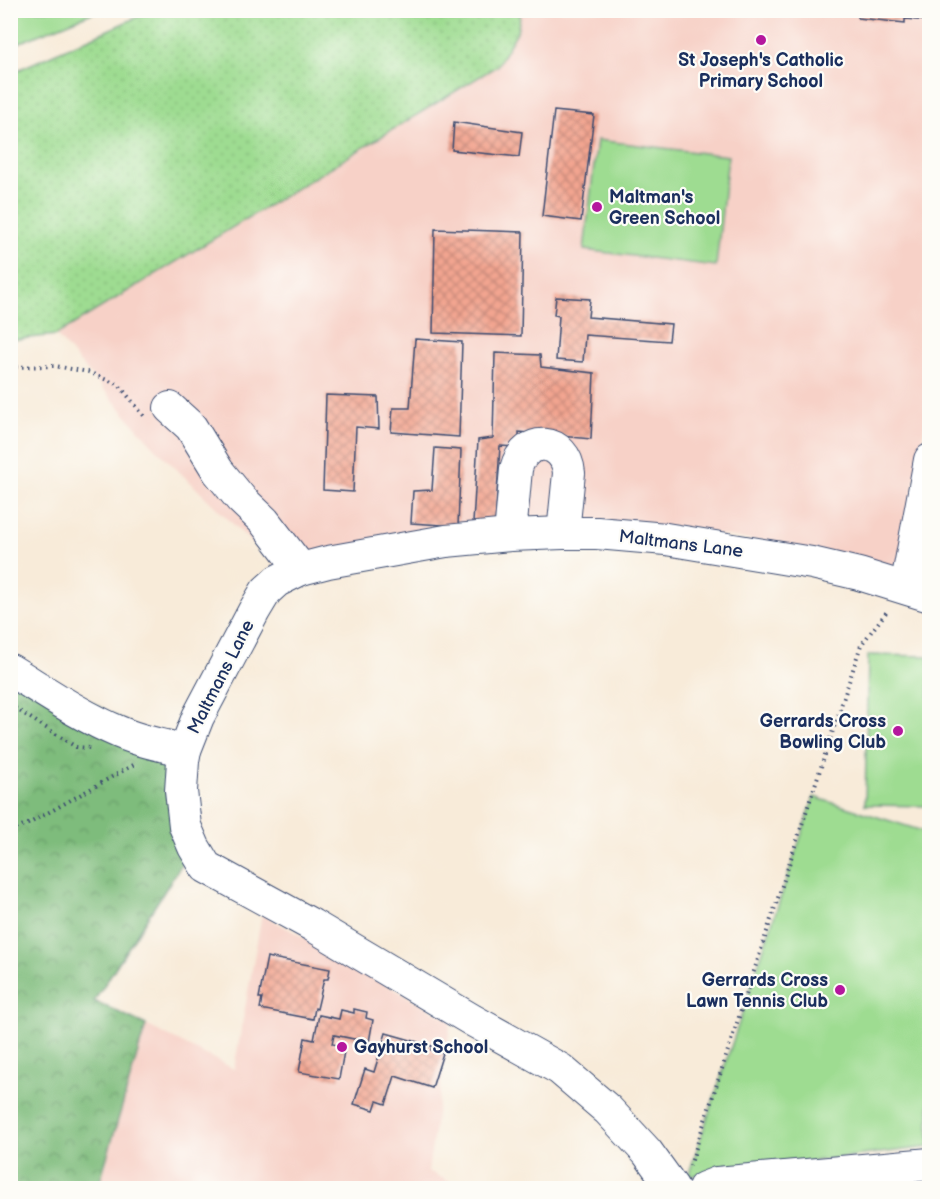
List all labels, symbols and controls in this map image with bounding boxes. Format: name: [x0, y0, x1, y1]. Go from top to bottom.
marker: St Joseph's Catholic Primary School: [754, 33, 768, 47]
place label: St Joseph's Catholic Primary School: [678, 50, 844, 92]
place label: Maltman's Green School: [609, 187, 720, 229]
marker: Maltman's Green School: [590, 200, 604, 214]
street label: Maltmans Lane: [618, 526, 745, 562]
street label: Maltmans Lane: [183, 616, 259, 737]
place label: Gerrards Cross Bowling Club: [760, 711, 886, 753]
marker: Gerrards Cross Bowling Club: [891, 724, 905, 738]
place label: Gerrards Cross Lawn Tennis Club: [686, 970, 828, 1012]
marker: Gerrards Cross Lawn Tennis Club: [833, 983, 847, 997]
place label: Gayhurst School: [354, 1037, 488, 1058]
marker: Gayhurst School: [335, 1040, 349, 1054]

